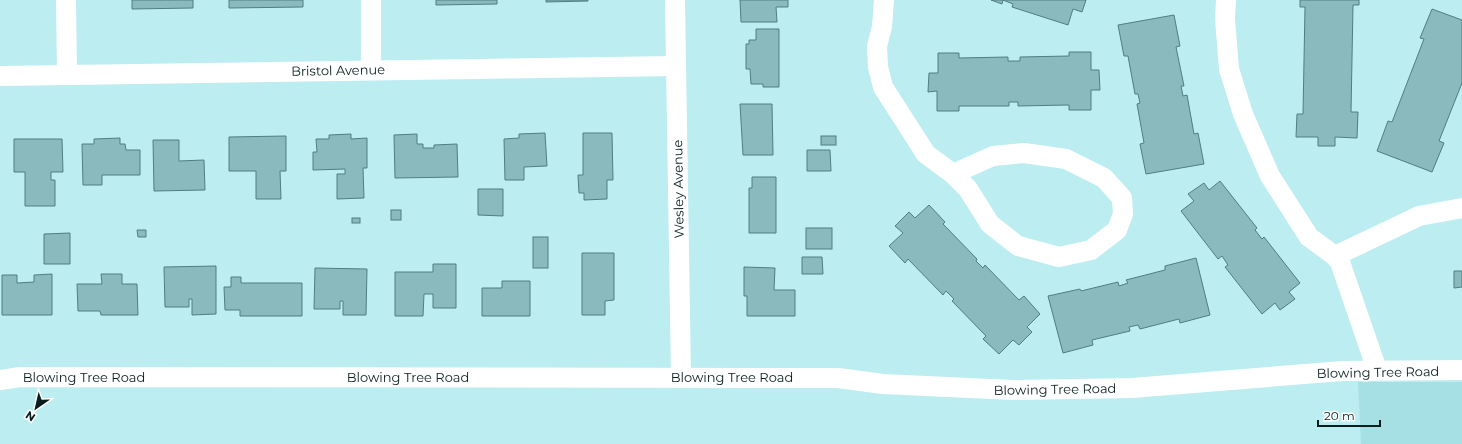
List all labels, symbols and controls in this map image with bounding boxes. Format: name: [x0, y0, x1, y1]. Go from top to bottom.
street label: Bristol Avenue: [291, 61, 385, 79]
street label: Wesley Avenue: [669, 139, 687, 238]
street label: Blowing Tree Road: [1317, 363, 1439, 381]
street label: Blowing Tree Road: [23, 369, 145, 385]
street label: Blowing Tree Road: [347, 369, 469, 385]
street label: Blowing Tree Road: [671, 369, 793, 385]
street label: Blowing Tree Road: [994, 380, 1116, 398]
north arrow: [16, 388, 56, 428]
scale bar: [1318, 402, 1380, 428]
text: N: [23, 408, 38, 425]
text: 20 m: [1324, 408, 1355, 423]

